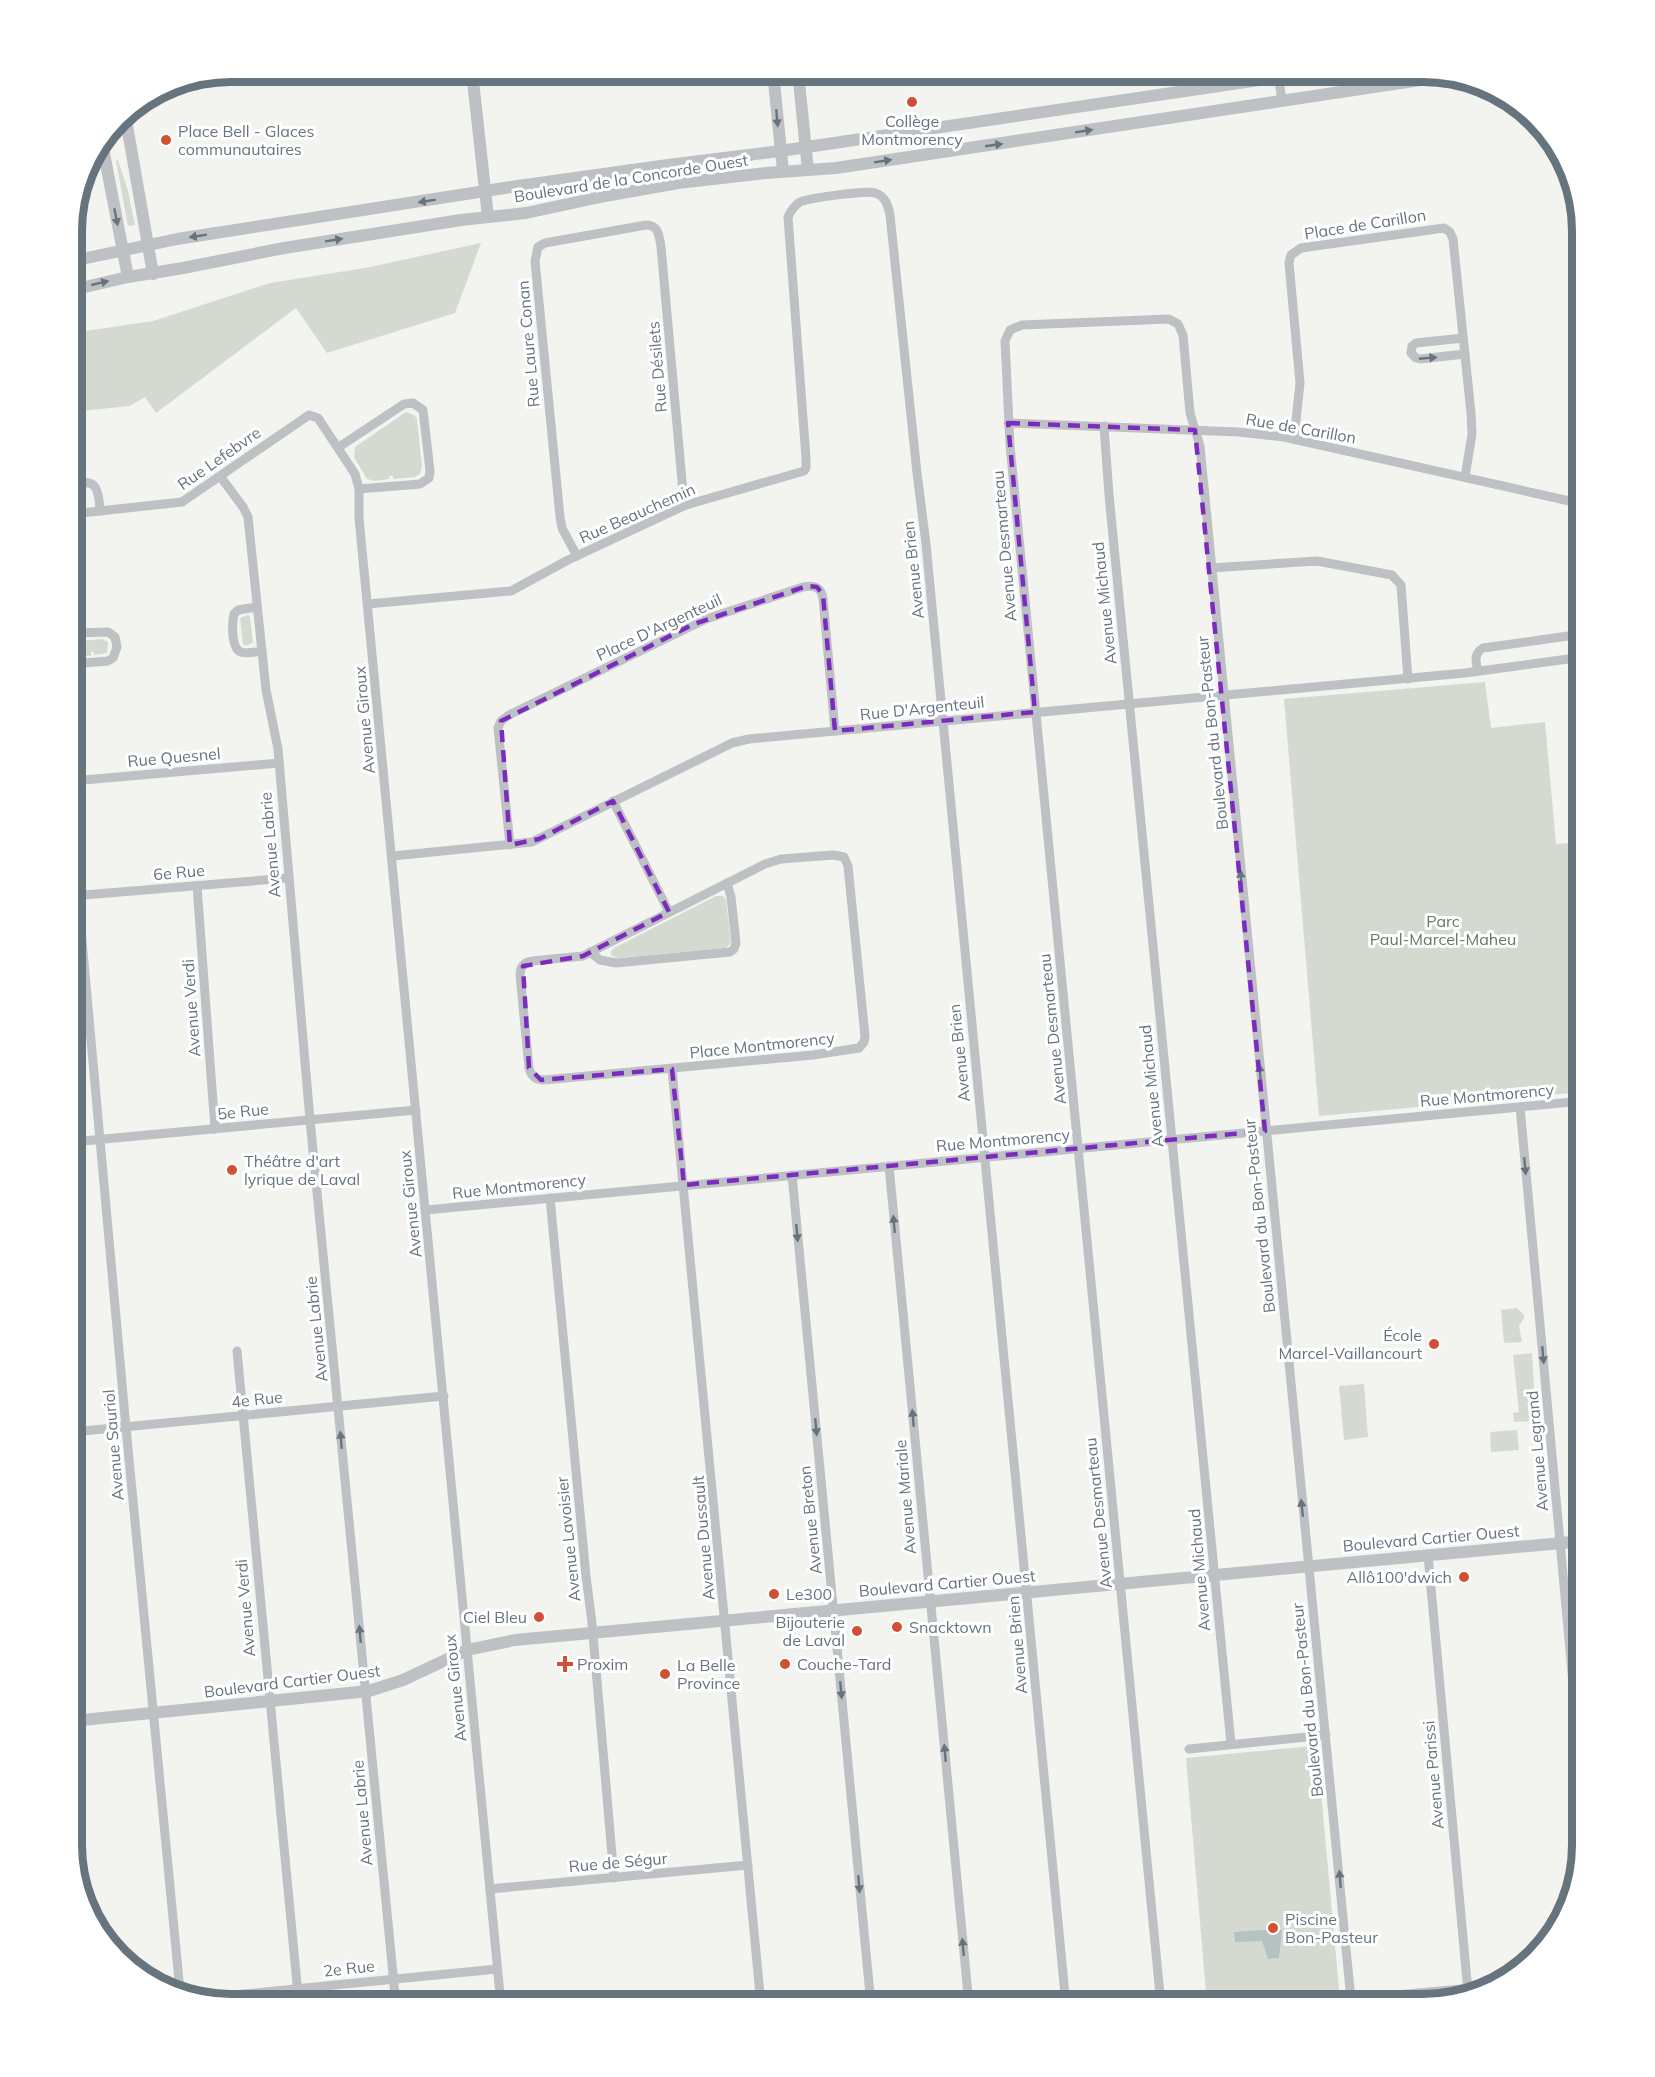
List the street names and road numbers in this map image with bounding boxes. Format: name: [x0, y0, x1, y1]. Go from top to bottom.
street label: Boulevard de la Concorde Ouest: [512, 150, 750, 206]
street label: Place de Carillon: [1303, 205, 1427, 243]
street label: Rue Laure Conan: [512, 280, 544, 408]
street label: Rue Désilets: [643, 320, 671, 414]
street label: Rue de Carillon: [1244, 408, 1358, 448]
street label: Rue Lefebvre: [174, 422, 264, 494]
street label: Avenue Desmarteau: [987, 470, 1021, 622]
street label: Rue Beauchemin: [576, 478, 698, 548]
street label: Avenue Brien: [898, 520, 928, 620]
street label: Avenue Michaud: [1088, 541, 1120, 665]
street label: Place D'Argenteuil: [593, 589, 725, 665]
street label: Boulevard du Bon-Pasteur: [1192, 635, 1232, 831]
street label: Avenue Giroux: [349, 665, 379, 775]
street label: Rue D'Argenteuil: [859, 692, 985, 724]
street label: Rue Quesnel: [127, 743, 221, 771]
street label: Avenue Labrie: [255, 791, 285, 899]
street label: 6e Rue: [152, 860, 206, 884]
street label: Avenue Desmarteau: [1034, 953, 1070, 1105]
street label: Avenue Verdi: [178, 958, 204, 1058]
street label: Avenue Brien: [944, 1003, 974, 1103]
street label: Avenue Michaud: [1135, 1024, 1167, 1148]
street label: Place Montmorency: [688, 1027, 836, 1063]
street label: Rue Montmorency: [1419, 1079, 1555, 1111]
street label: 5e Rue: [216, 1098, 270, 1124]
street label: Boulevard du Bon-Pasteur: [1239, 1118, 1279, 1314]
street label: Rue Montmorency: [935, 1124, 1071, 1156]
street label: Avenue Giroux: [394, 1149, 426, 1259]
street label: Rue Montmorency: [451, 1169, 587, 1203]
street label: Avenue Labrie: [301, 1275, 331, 1383]
street label: 4e Rue: [230, 1386, 284, 1412]
street label: Avenue Sauriol: [98, 1389, 128, 1501]
street label: Avenue Legrand: [1522, 1390, 1552, 1512]
street label: Avenue Desmarteau: [1080, 1437, 1116, 1589]
street label: Avenue Mariale: [890, 1439, 920, 1555]
street label: Avenue Breton: [794, 1465, 826, 1575]
street label: Avenue Dussault: [688, 1474, 718, 1601]
street label: Avenue Lavoisier: [551, 1475, 585, 1603]
street label: Avenue Michaud: [1184, 1508, 1214, 1632]
street label: Boulevard Cartier Ouest: [1342, 1520, 1521, 1556]
street label: Avenue Verdi: [231, 1558, 259, 1658]
street label: Boulevard Cartier Ouest: [858, 1565, 1037, 1601]
street label: Avenue Brien: [1003, 1595, 1031, 1695]
street label: Boulevard du Bon-Pasteur: [1287, 1602, 1327, 1798]
street label: Avenue Giroux: [439, 1633, 471, 1743]
street label: Boulevard Cartier Ouest: [203, 1660, 382, 1702]
street label: Avenue Parissi: [1418, 1720, 1448, 1830]
street label: Avenue Labrie: [347, 1759, 377, 1867]
street label: Rue de Ségur: [568, 1848, 668, 1876]
street label: 2e Rue: [322, 1955, 376, 1981]

